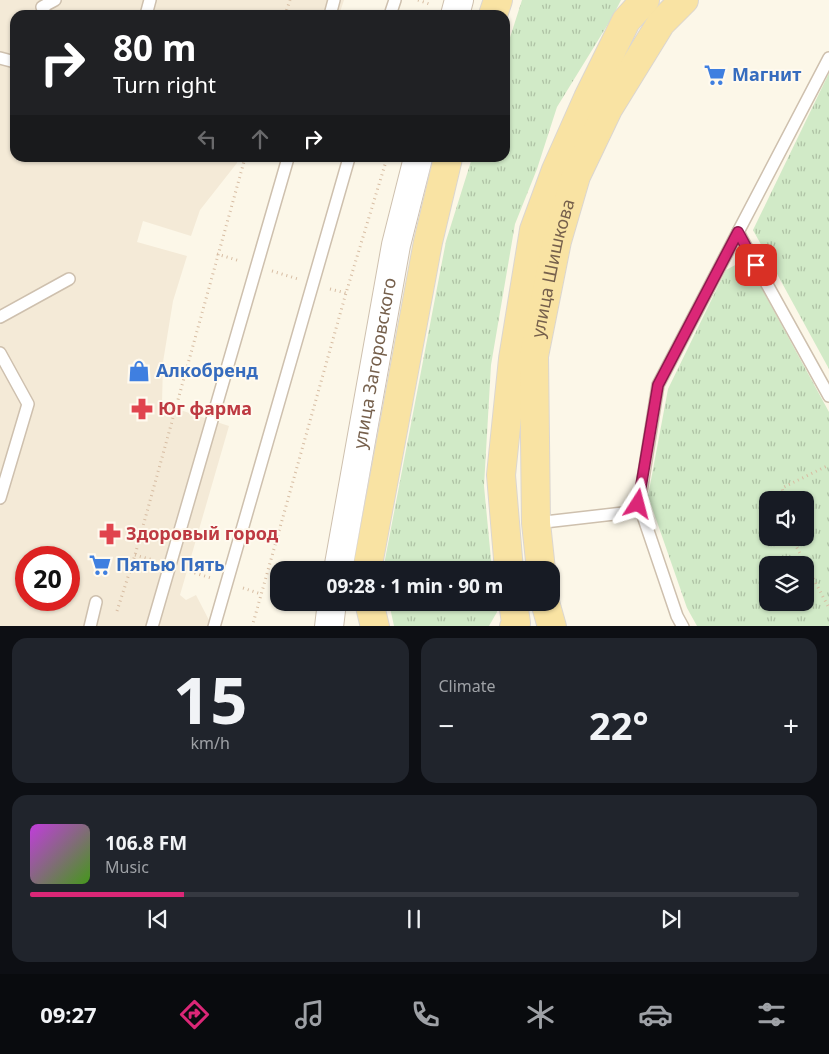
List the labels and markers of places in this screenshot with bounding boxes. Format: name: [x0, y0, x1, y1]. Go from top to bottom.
supermarket icon: Магнит: [702, 62, 728, 88]
place label: Магнит: [732, 62, 801, 86]
pin: [735, 244, 777, 286]
shop icon: Алкобренд: [126, 358, 152, 384]
place label: Алкобренд: [156, 358, 259, 382]
pharmacy icon: Юг фарма: [129, 396, 155, 422]
place label: Юг фарма: [158, 396, 252, 420]
pharmacy icon: Здоровый город: [97, 521, 123, 547]
place label: Здоровый город: [126, 521, 279, 545]
supermarket icon: Пятью Пять: [87, 552, 113, 578]
place label: Пятью Пять: [116, 552, 225, 576]

